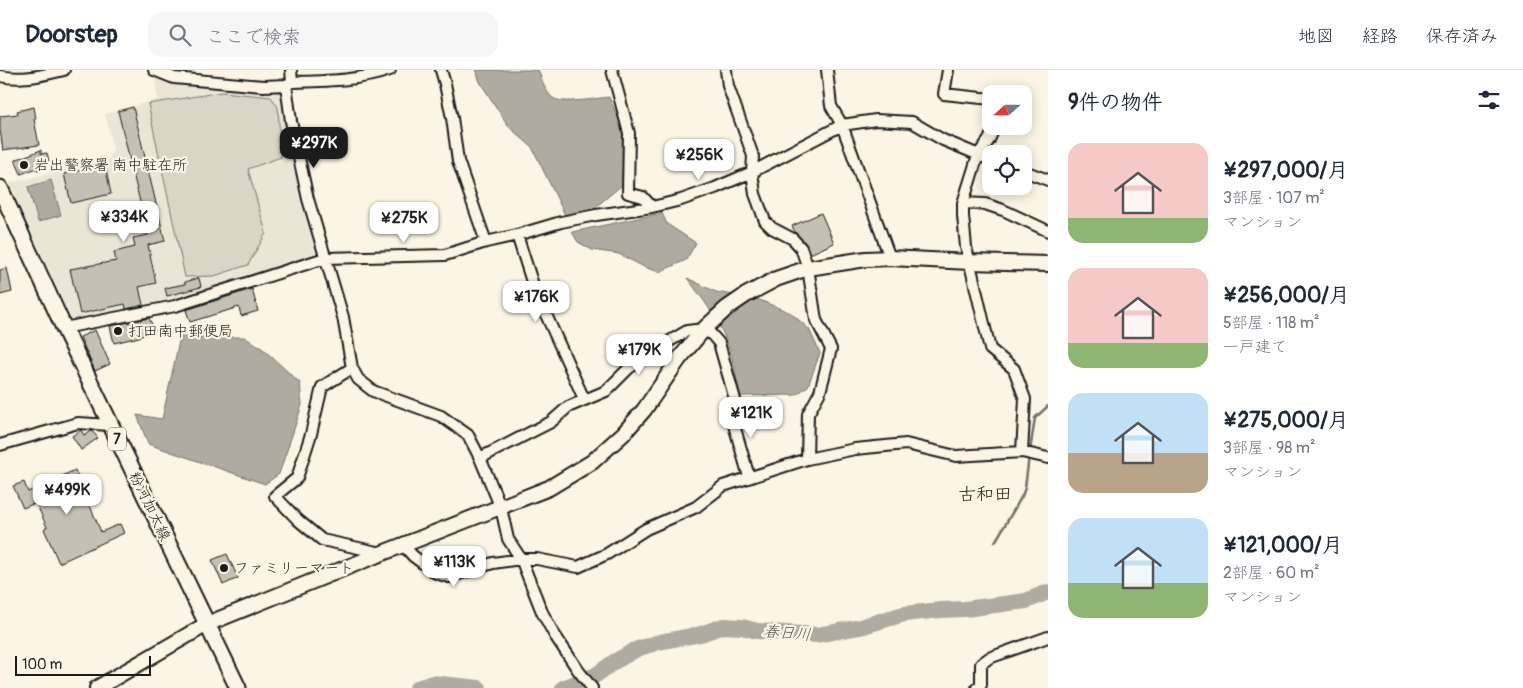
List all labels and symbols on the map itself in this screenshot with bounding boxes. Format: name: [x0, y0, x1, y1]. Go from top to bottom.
north arrow: [982, 85, 1032, 135]
pin: ¥297K: [279, 126, 349, 169]
pin: ¥256K: [664, 138, 734, 181]
place label: 岩出警察署 南中駐在所: [34, 156, 187, 175]
marker: 岩出警察署 南中駐在所: [18, 159, 30, 171]
pin: ¥334K: [89, 200, 159, 243]
pin: ¥275K: [369, 202, 439, 244]
pin: ¥176K: [501, 280, 571, 323]
place label: 打田南中郵便局: [128, 322, 233, 341]
marker: 打田南中郵便局: [112, 325, 124, 337]
pin: ¥179K: [604, 334, 674, 376]
pin: ¥121K: [716, 396, 786, 439]
road number: 7: [108, 428, 126, 450]
street label: 粉河加太線: [125, 468, 175, 544]
pin: ¥499K: [32, 474, 102, 516]
district label: 古和田: [958, 483, 1012, 506]
pin: ¥113K: [419, 546, 489, 588]
place label: ファミリーマート: [234, 559, 354, 578]
marker: ファミリーマート: [218, 562, 230, 574]
water label: 春日川: [762, 621, 812, 645]
scale bar: [15, 653, 151, 676]

